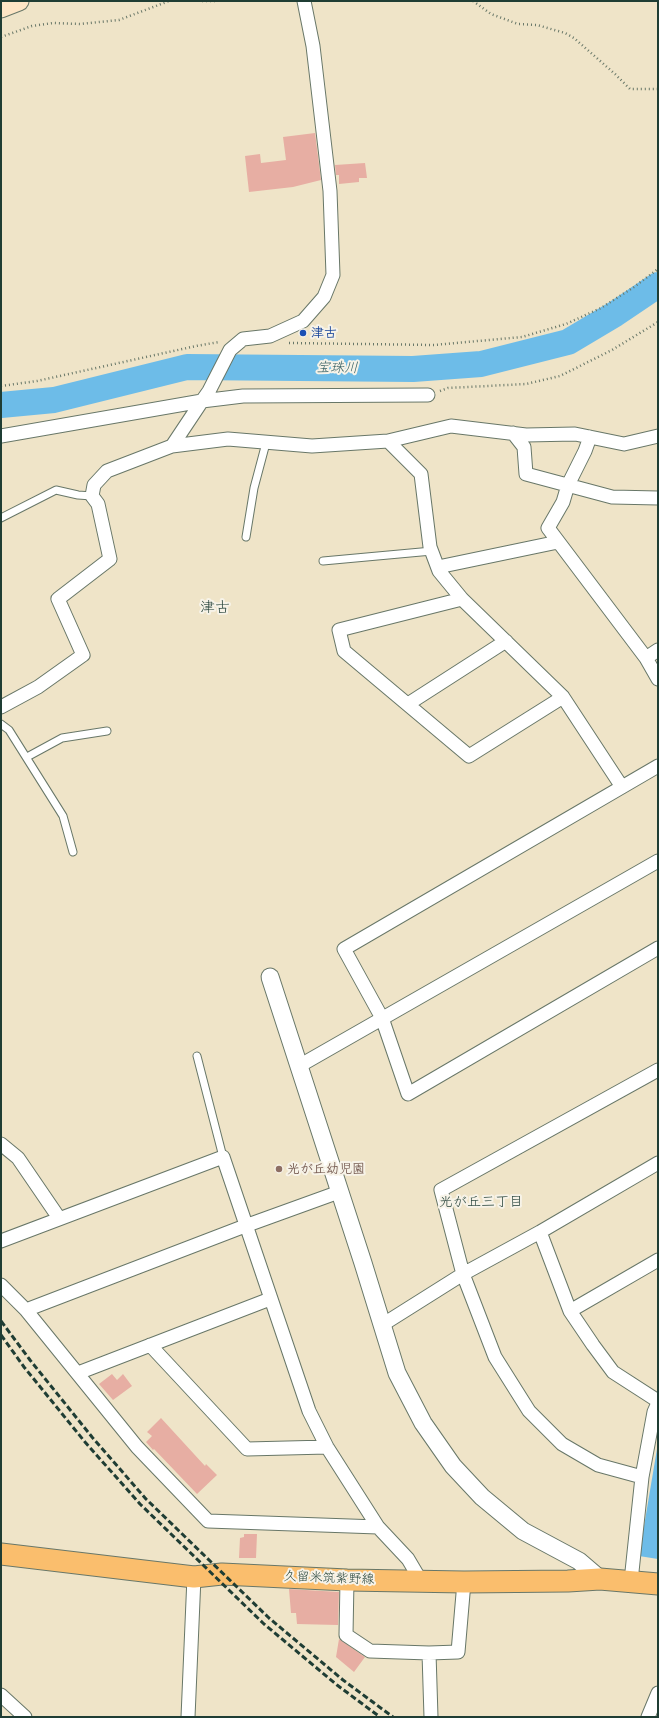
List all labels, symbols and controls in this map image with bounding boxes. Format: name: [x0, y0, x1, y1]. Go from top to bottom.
place label: 津古: [311, 325, 337, 341]
marker: 津古: [298, 328, 308, 338]
water label: 宝珠川: [316, 359, 358, 377]
district label: 津古: [200, 599, 230, 617]
place label: 光が丘幼児園: [287, 1161, 365, 1177]
marker: 光が丘幼児園: [274, 1164, 284, 1174]
district label: 光が丘三丁目: [439, 1194, 523, 1210]
street label: 久留米筑紫野線: [283, 1569, 375, 1587]

